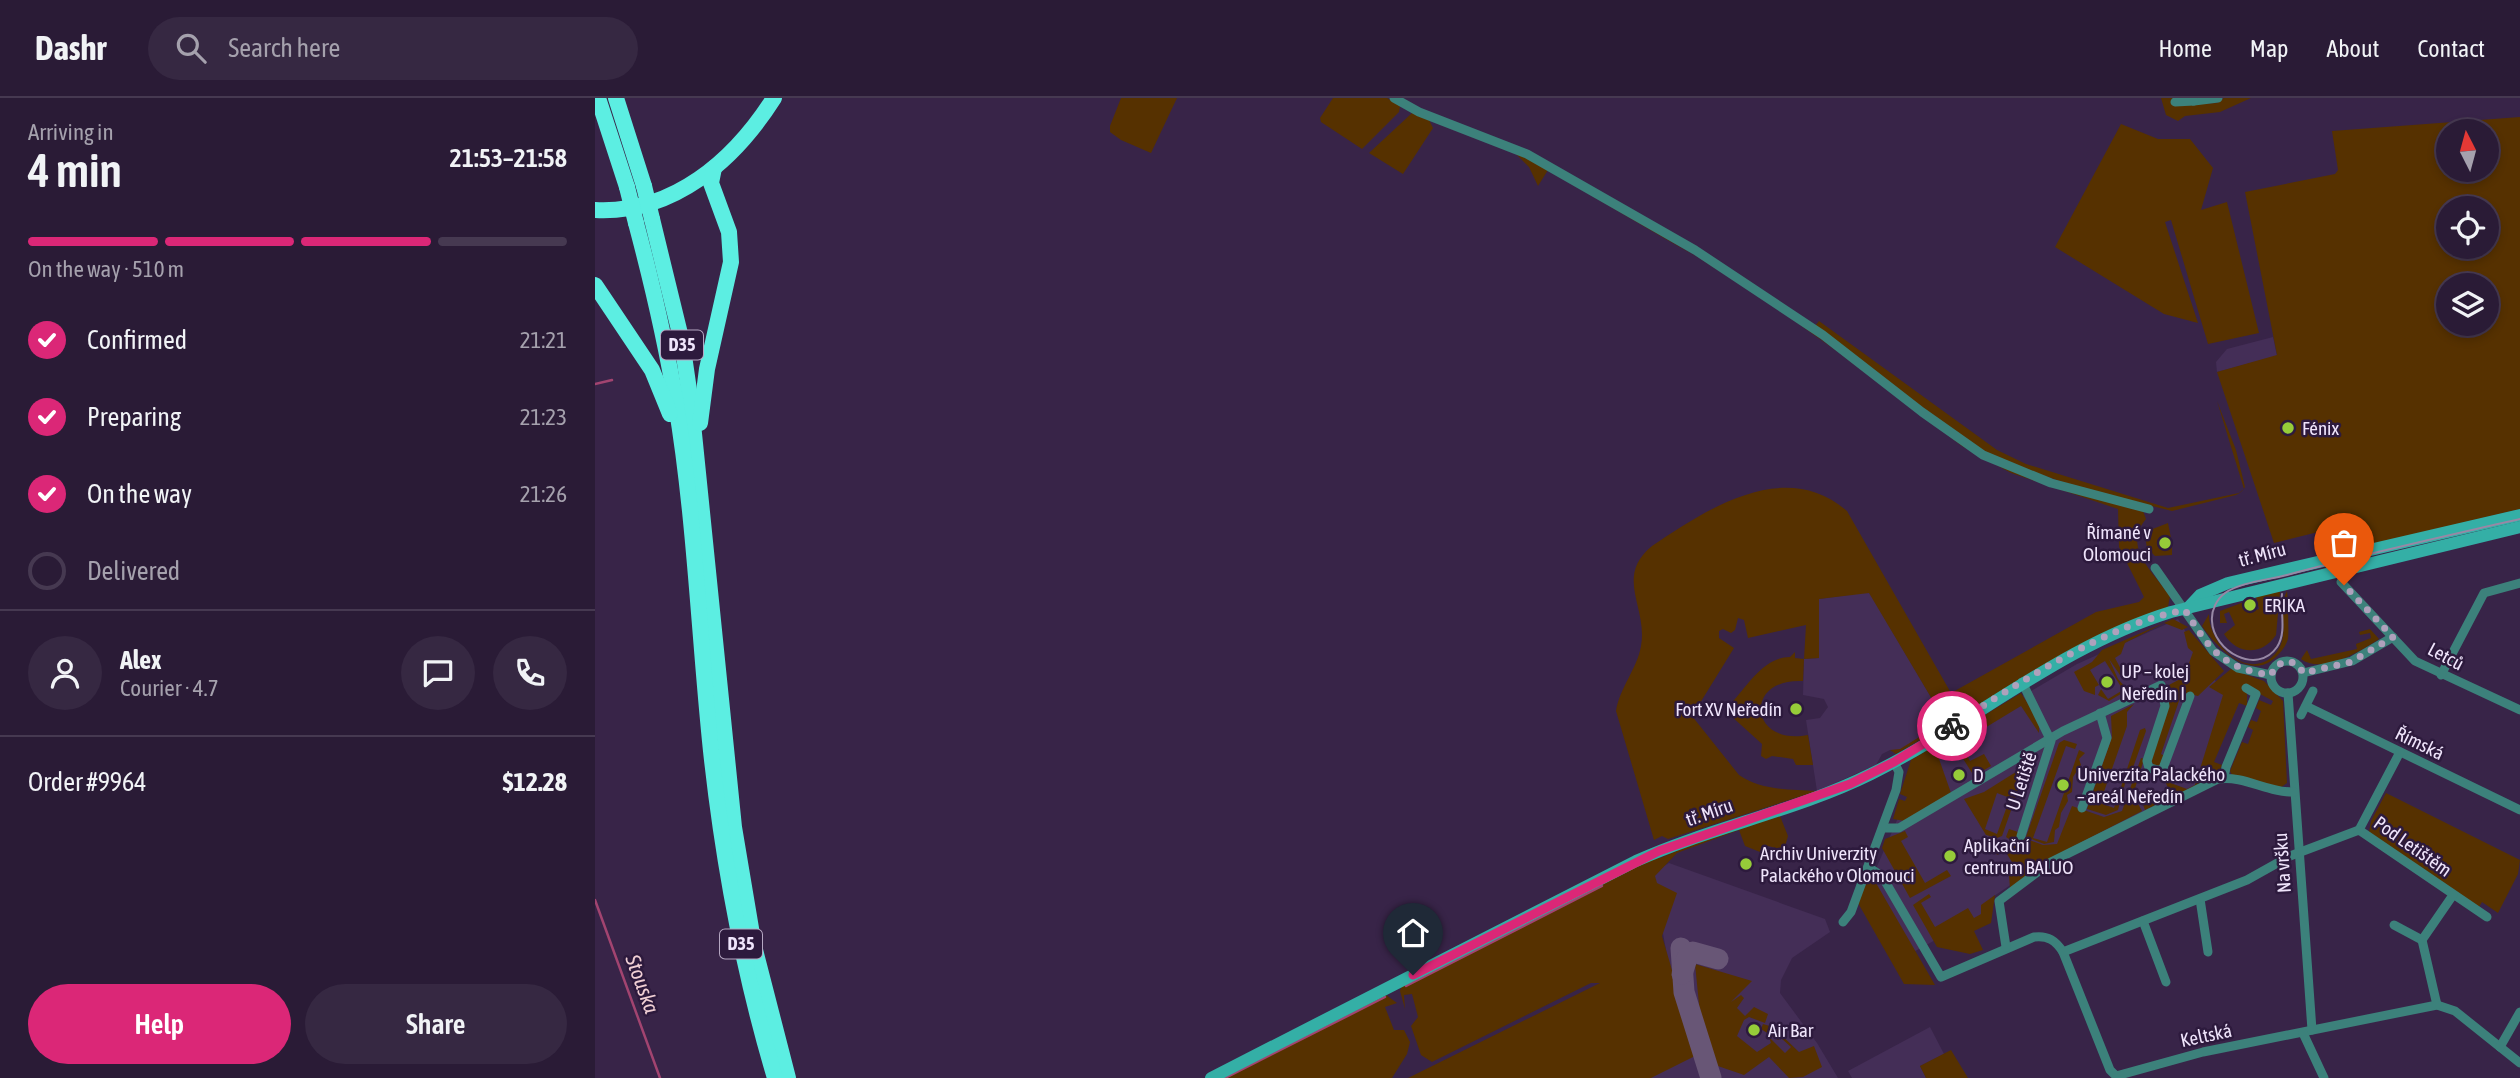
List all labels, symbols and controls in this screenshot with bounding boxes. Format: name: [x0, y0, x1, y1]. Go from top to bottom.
search box: [148, 17, 638, 80]
text: Dashr: [35, 29, 106, 67]
icon: search: [172, 29, 210, 67]
text: Search here: [228, 33, 340, 63]
text: Home: [2158, 35, 2212, 62]
text: Map: [2250, 35, 2288, 62]
text: About: [2326, 35, 2379, 62]
text: Contact: [2417, 35, 2485, 62]
text: Arriving in: [28, 119, 114, 145]
north arrow: [2436, 119, 2499, 182]
map controls: [2436, 119, 2499, 336]
text: 21:53–21:58: [450, 143, 567, 173]
text: 4 min: [28, 144, 122, 197]
button: locate: [2436, 196, 2499, 259]
text: On the way · 510 m: [28, 256, 184, 282]
button: layers: [2436, 273, 2499, 336]
icon: check: [28, 321, 66, 359]
text: Confirmed: [87, 325, 187, 355]
text: 21:21: [520, 327, 567, 353]
road number: D35: [661, 330, 703, 360]
icon: check: [28, 398, 66, 436]
text: Preparing: [87, 402, 181, 432]
text: 21:23: [520, 404, 567, 430]
place label: Fénix: [2302, 417, 2339, 439]
marker: Fénix: [2280, 420, 2296, 436]
icon: check: [28, 475, 66, 513]
text: On the way: [87, 479, 192, 509]
text: 21:26: [520, 481, 567, 507]
pin: [2314, 513, 2374, 585]
place label: Římané v Olomouci: [2083, 521, 2151, 565]
icon: bag: [2325, 524, 2363, 562]
marker: Římané v Olomouci: [2157, 535, 2173, 551]
street label: tř. Míru: [2236, 537, 2288, 571]
text: Delivered: [87, 556, 180, 586]
place label: ERIKA: [2264, 594, 2306, 616]
marker: ERIKA: [2242, 597, 2258, 613]
button: person: [28, 636, 102, 710]
button: chat: [401, 636, 475, 710]
button: phone: [493, 636, 567, 710]
street label: Letců: [2424, 637, 2468, 675]
text: Alex: [120, 645, 161, 675]
place label: UP – kolej Neředín I: [2121, 660, 2189, 704]
marker: UP – kolej Neředín I: [2099, 674, 2115, 690]
text: Courier · 4.7: [120, 675, 219, 701]
courier: [1917, 691, 1987, 761]
place label: Fort XV Neředín: [1675, 698, 1782, 720]
marker: Fort XV Neředín: [1788, 701, 1804, 717]
icon: bike: [1933, 707, 1971, 745]
street label: Římská: [2392, 722, 2448, 764]
street label: U Letiště: [2001, 749, 2041, 813]
place label: Univerzita Palackého – areál Neředín: [2077, 763, 2225, 807]
place label: D: [1973, 764, 1984, 786]
text: Order #9964: [28, 767, 147, 797]
text: $12.28: [503, 767, 567, 797]
marker: D: [1951, 767, 1967, 783]
marker: Univerzita Palackého – areál Neředín: [2055, 777, 2071, 793]
street label: tř. Míru: [1683, 794, 1735, 830]
street label: Pod Letištěm: [2370, 811, 2456, 881]
street label: Na vršku: [2269, 832, 2295, 894]
place label: Aplikační centrum BALUO: [1964, 834, 2073, 878]
place label: Archiv Univerzity Palackého v Olomouci: [1760, 842, 1915, 886]
marker: Aplikační centrum BALUO: [1942, 848, 1958, 864]
marker: Archiv Univerzity Palackého v Olomouci: [1738, 856, 1754, 872]
pin: [1383, 903, 1443, 975]
icon: home: [1394, 914, 1432, 952]
road number: D35: [720, 930, 762, 958]
water label: Stouska: [621, 950, 665, 1016]
button: Help: [28, 984, 291, 1064]
button: Share: [305, 984, 567, 1064]
place label: Air Bar: [1768, 1019, 1814, 1041]
street label: Keltská: [2178, 1019, 2234, 1051]
marker: Air Bar: [1746, 1022, 1762, 1038]

